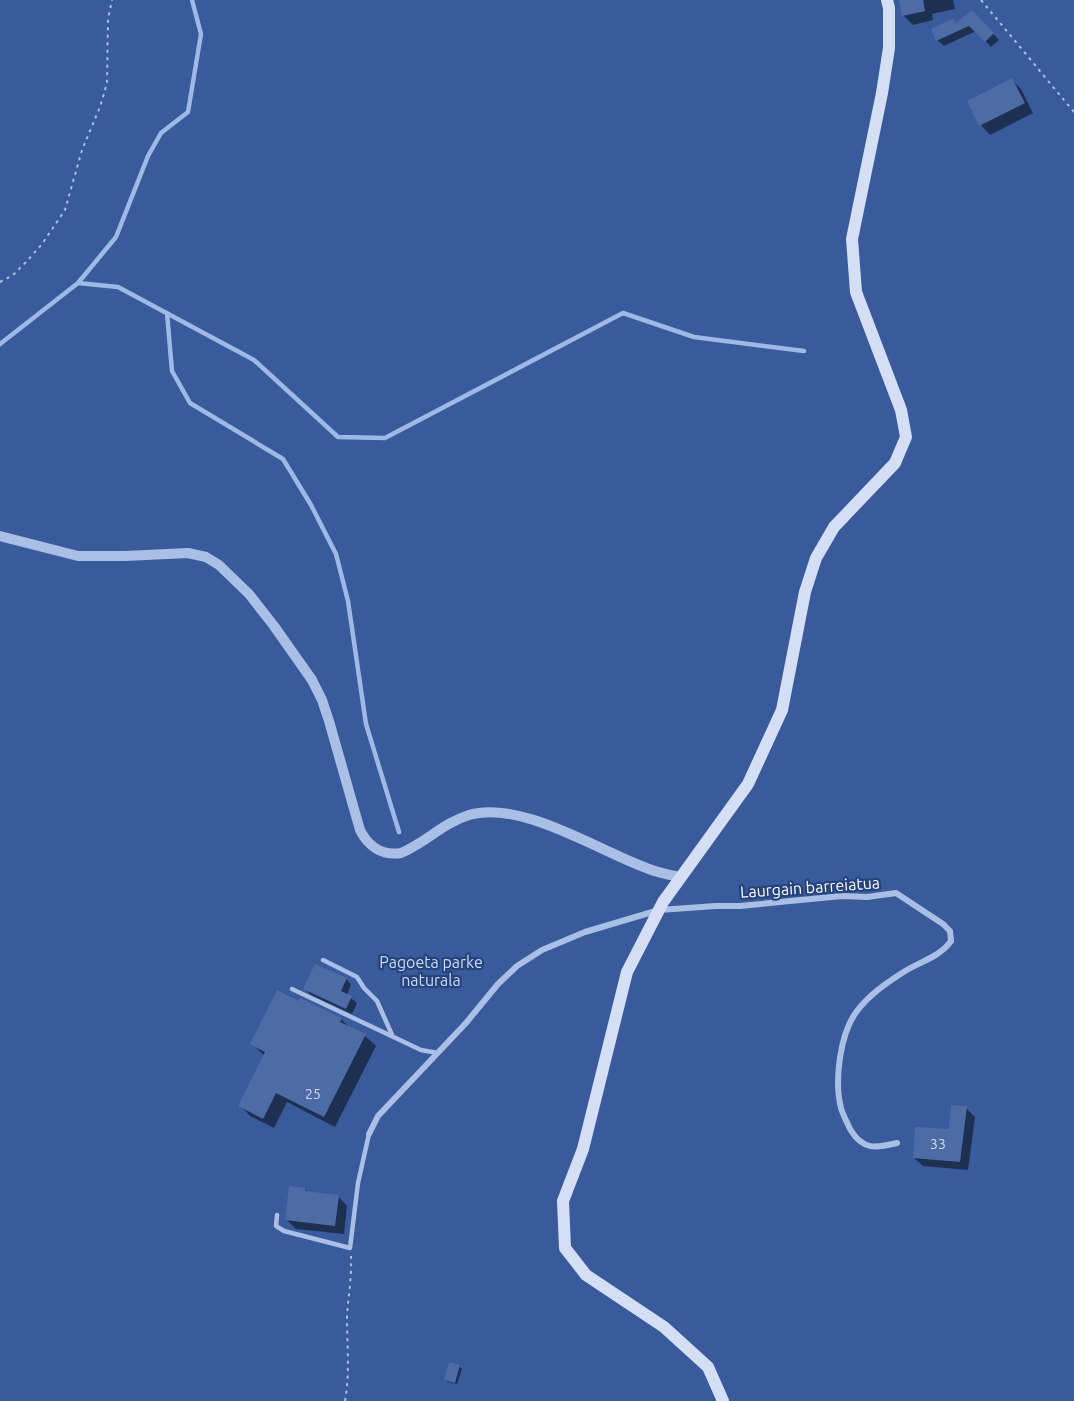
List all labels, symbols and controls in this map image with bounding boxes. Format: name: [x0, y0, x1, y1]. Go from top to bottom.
street label: Laurgain barreiatua: [740, 873, 880, 901]
park label: Pagoeta parke naturala: [379, 953, 483, 989]
house number: 25: [305, 1086, 321, 1102]
house number: 33: [930, 1136, 946, 1152]

